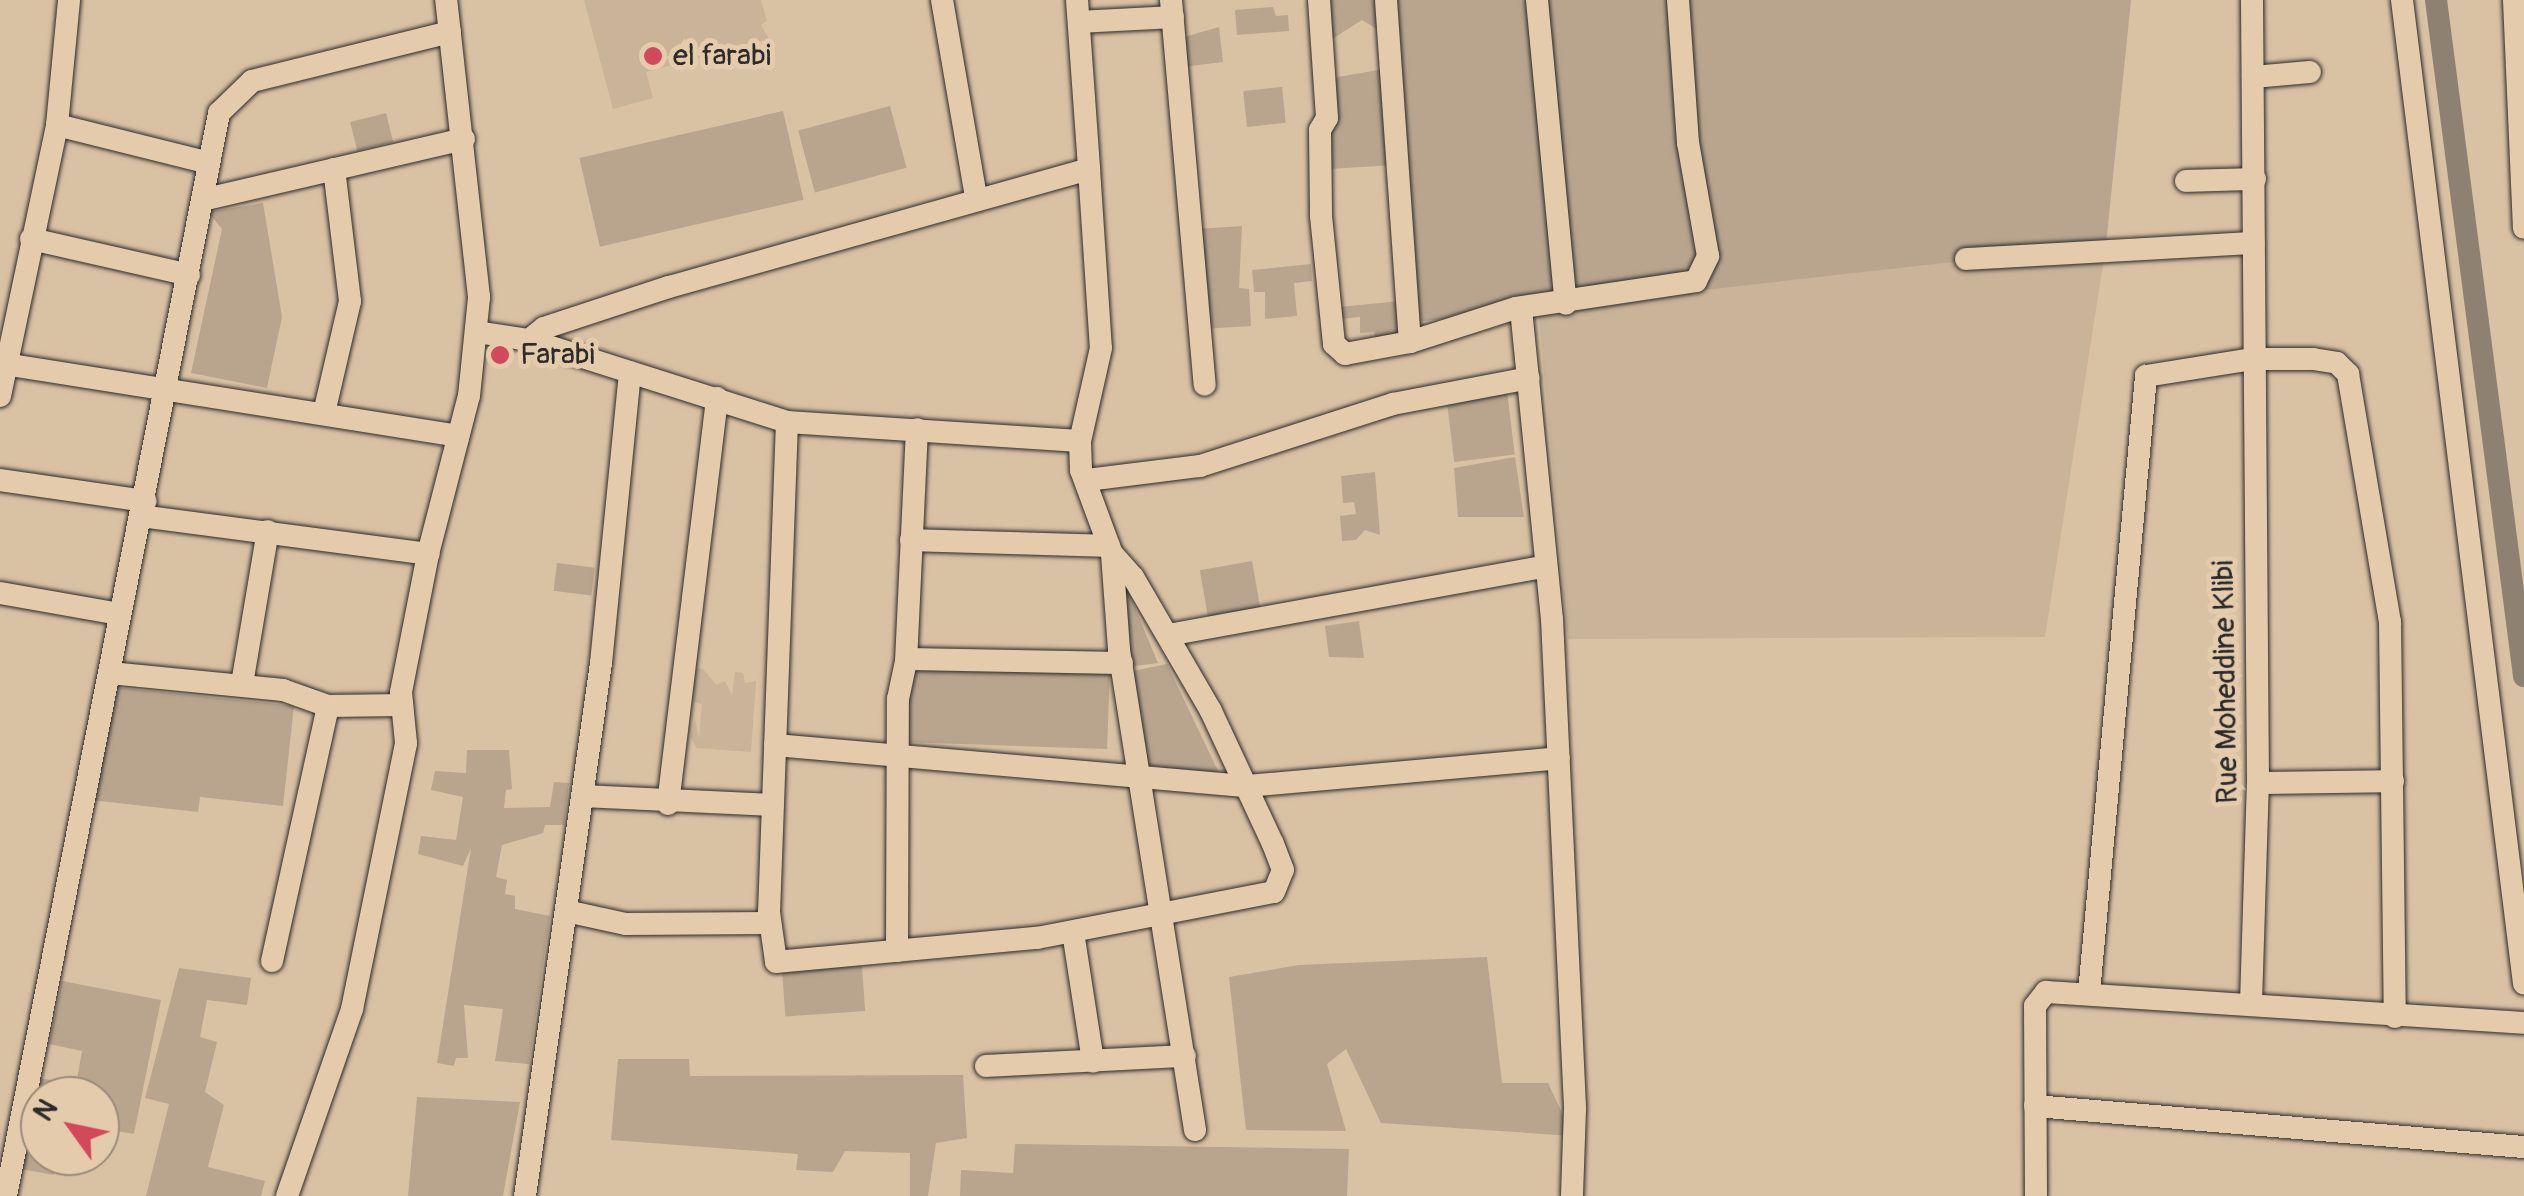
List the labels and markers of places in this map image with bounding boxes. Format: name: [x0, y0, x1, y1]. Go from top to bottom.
place label: el farabi: [673, 38, 771, 74]
marker: el farabi: [642, 45, 664, 67]
place label: Farabi: [520, 337, 595, 373]
marker: Farabi: [489, 344, 511, 366]

